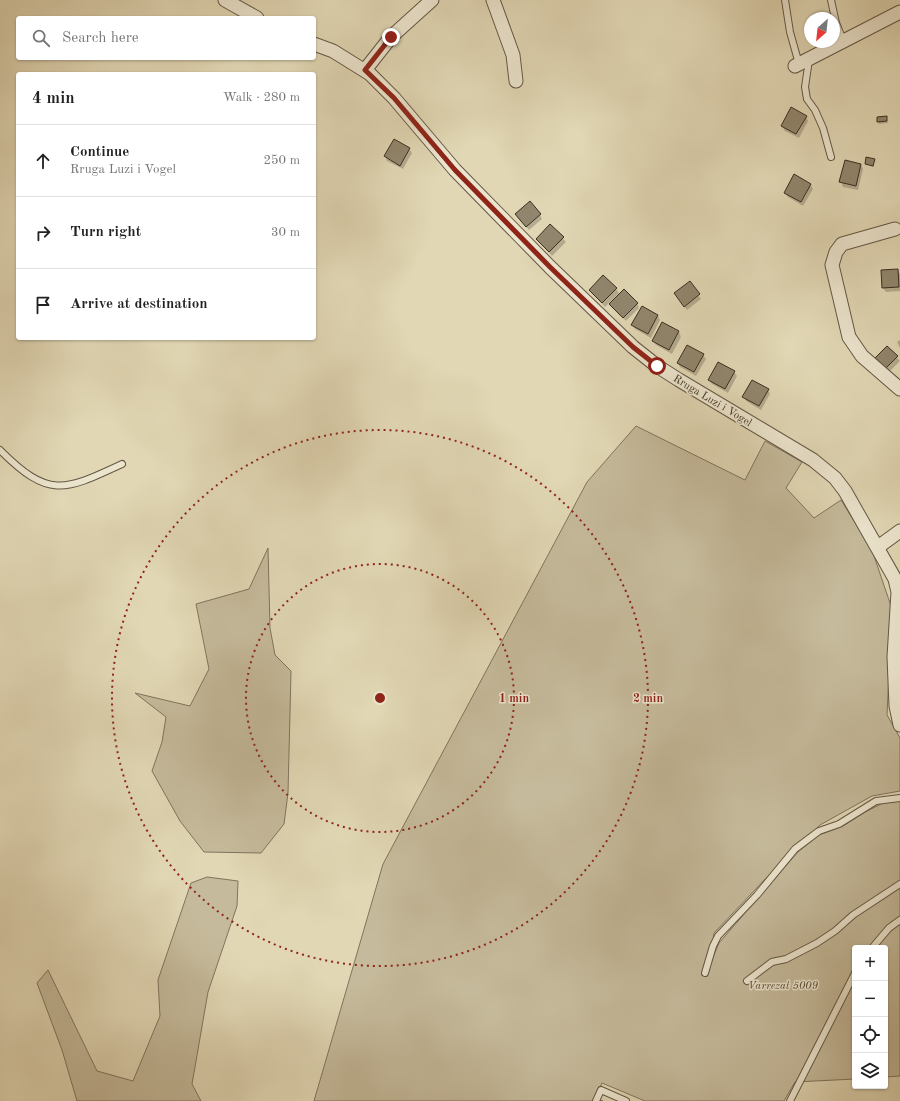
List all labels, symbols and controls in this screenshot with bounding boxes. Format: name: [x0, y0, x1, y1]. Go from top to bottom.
north arrow: [804, 12, 840, 48]
search box: [16, 16, 316, 60]
icon: search: [30, 27, 52, 49]
route end: [382, 28, 400, 46]
text: Search here: [62, 31, 139, 46]
text: 4 min: [32, 90, 75, 107]
text: Walk · 280 m: [223, 91, 300, 104]
text: Continue: [70, 145, 129, 160]
icon: ahead: [32, 150, 54, 172]
text: 250 m: [263, 154, 300, 167]
text: Rruga Luzi i Vogel: [70, 163, 176, 176]
icon: right: [32, 222, 54, 244]
text: Turn right: [70, 225, 141, 240]
text: 30 m: [271, 226, 300, 239]
icon: arrive: [32, 294, 54, 316]
text: Arrive at destination: [70, 297, 208, 312]
route start: [648, 357, 666, 375]
street label: Rruga Luzi i Vogel: [671, 373, 754, 429]
centre of rings: [373, 691, 387, 705]
text: 1 min: [499, 693, 529, 705]
text: 2 min: [633, 693, 663, 705]
map controls: [852, 945, 888, 1089]
button: +: [852, 945, 888, 981]
park label: Varrezat 5009: [748, 981, 818, 992]
button: −: [852, 981, 888, 1017]
button: locate: [852, 1017, 888, 1053]
button: layers: [852, 1053, 888, 1089]

